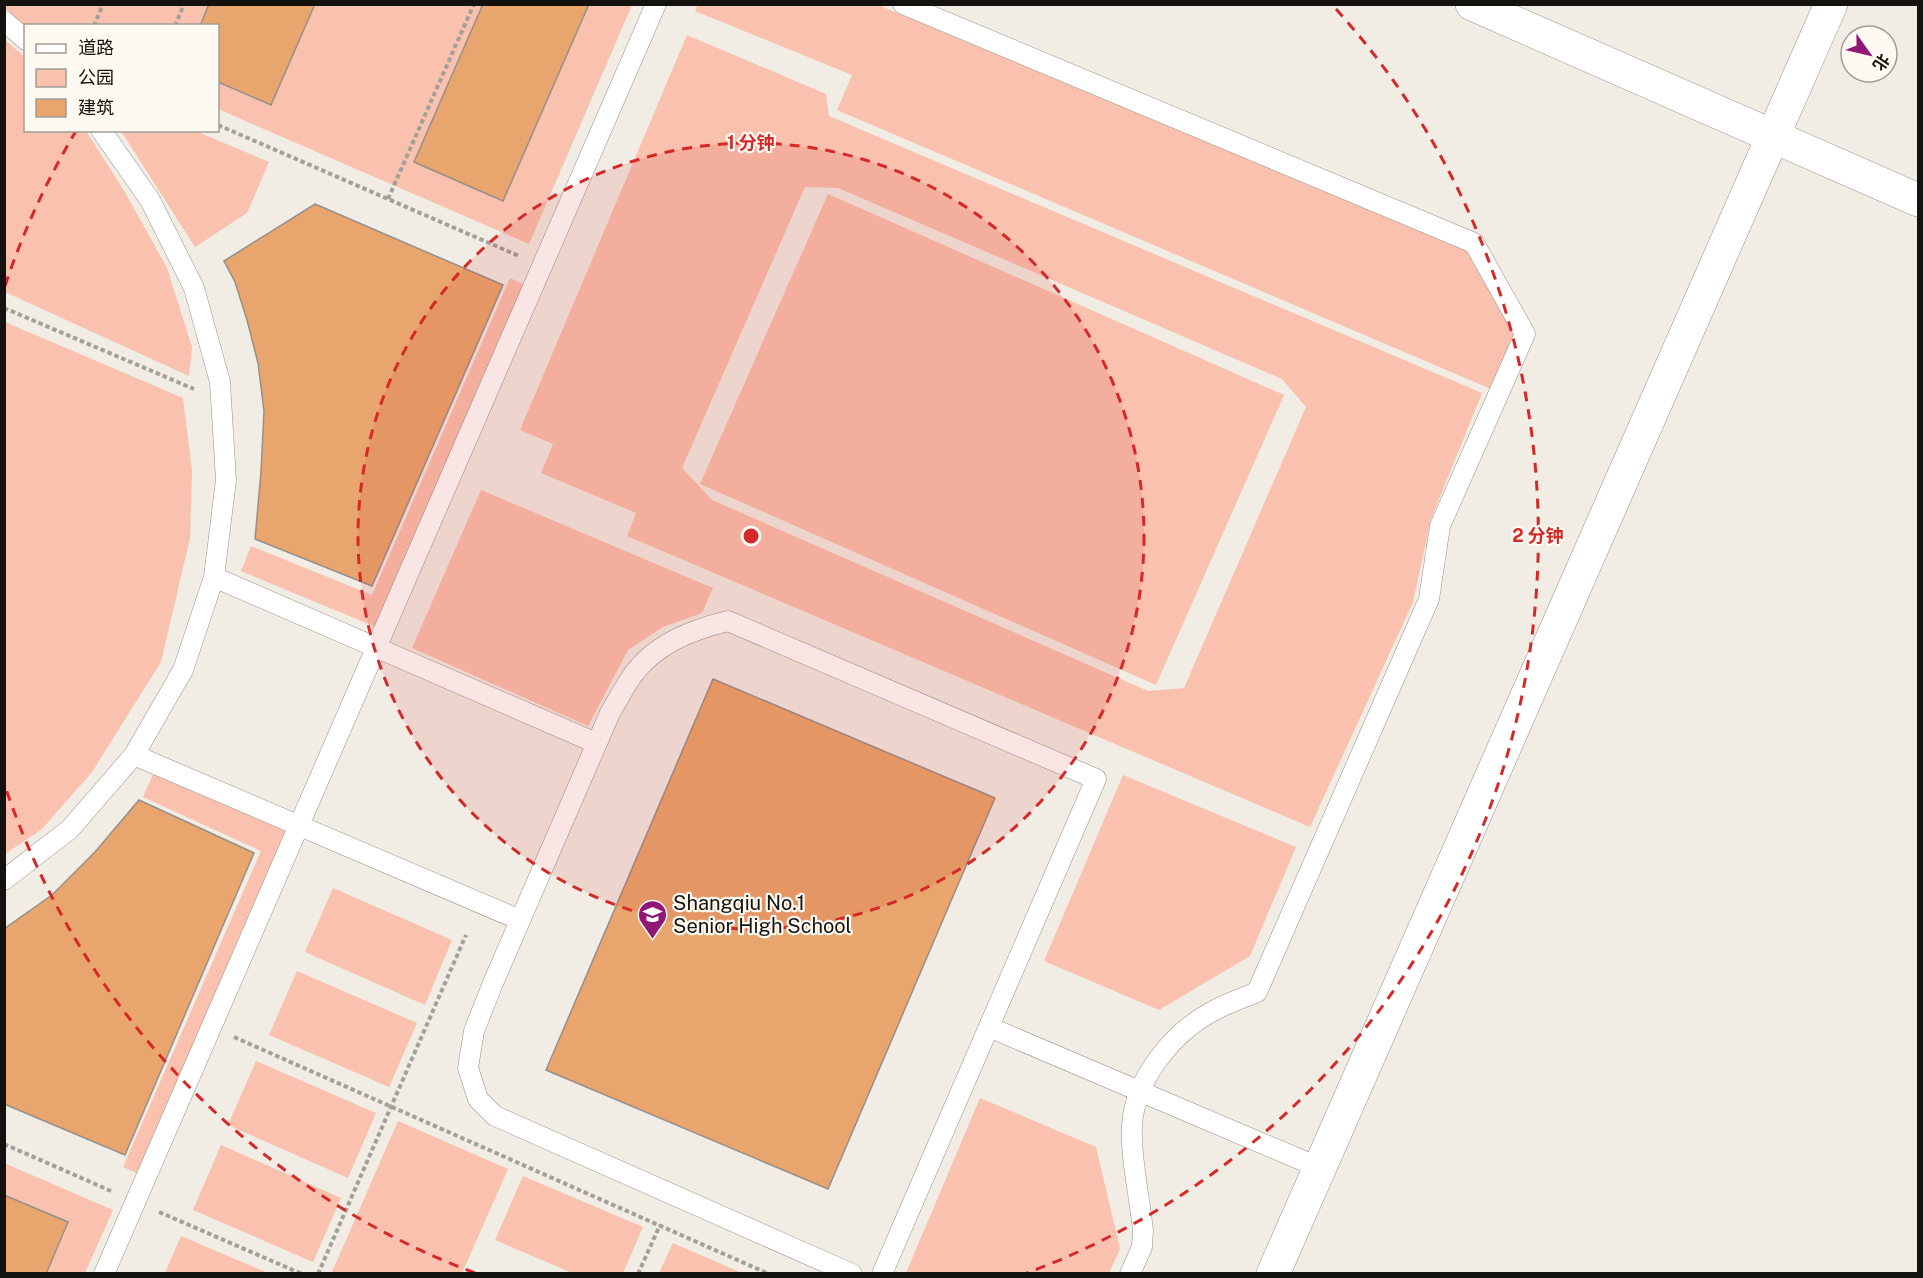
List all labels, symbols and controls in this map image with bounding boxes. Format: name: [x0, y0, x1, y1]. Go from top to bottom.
legend: [24, 24, 219, 132]
north arrow: [1839, 24, 1899, 84]
text: 道路: [78, 37, 114, 58]
text: 北: [1869, 50, 1893, 74]
text: 公园: [78, 67, 114, 88]
text: 建筑: [78, 97, 114, 118]
text: 1 分钟: [727, 132, 775, 153]
text: 2 分钟: [1512, 525, 1564, 546]
centre of rings: [741, 526, 761, 546]
place label: Shangqiu No.1 Senior High School: [673, 891, 852, 938]
school or university icon: Shangqiu No.1 Senior High School: [636, 898, 668, 940]

